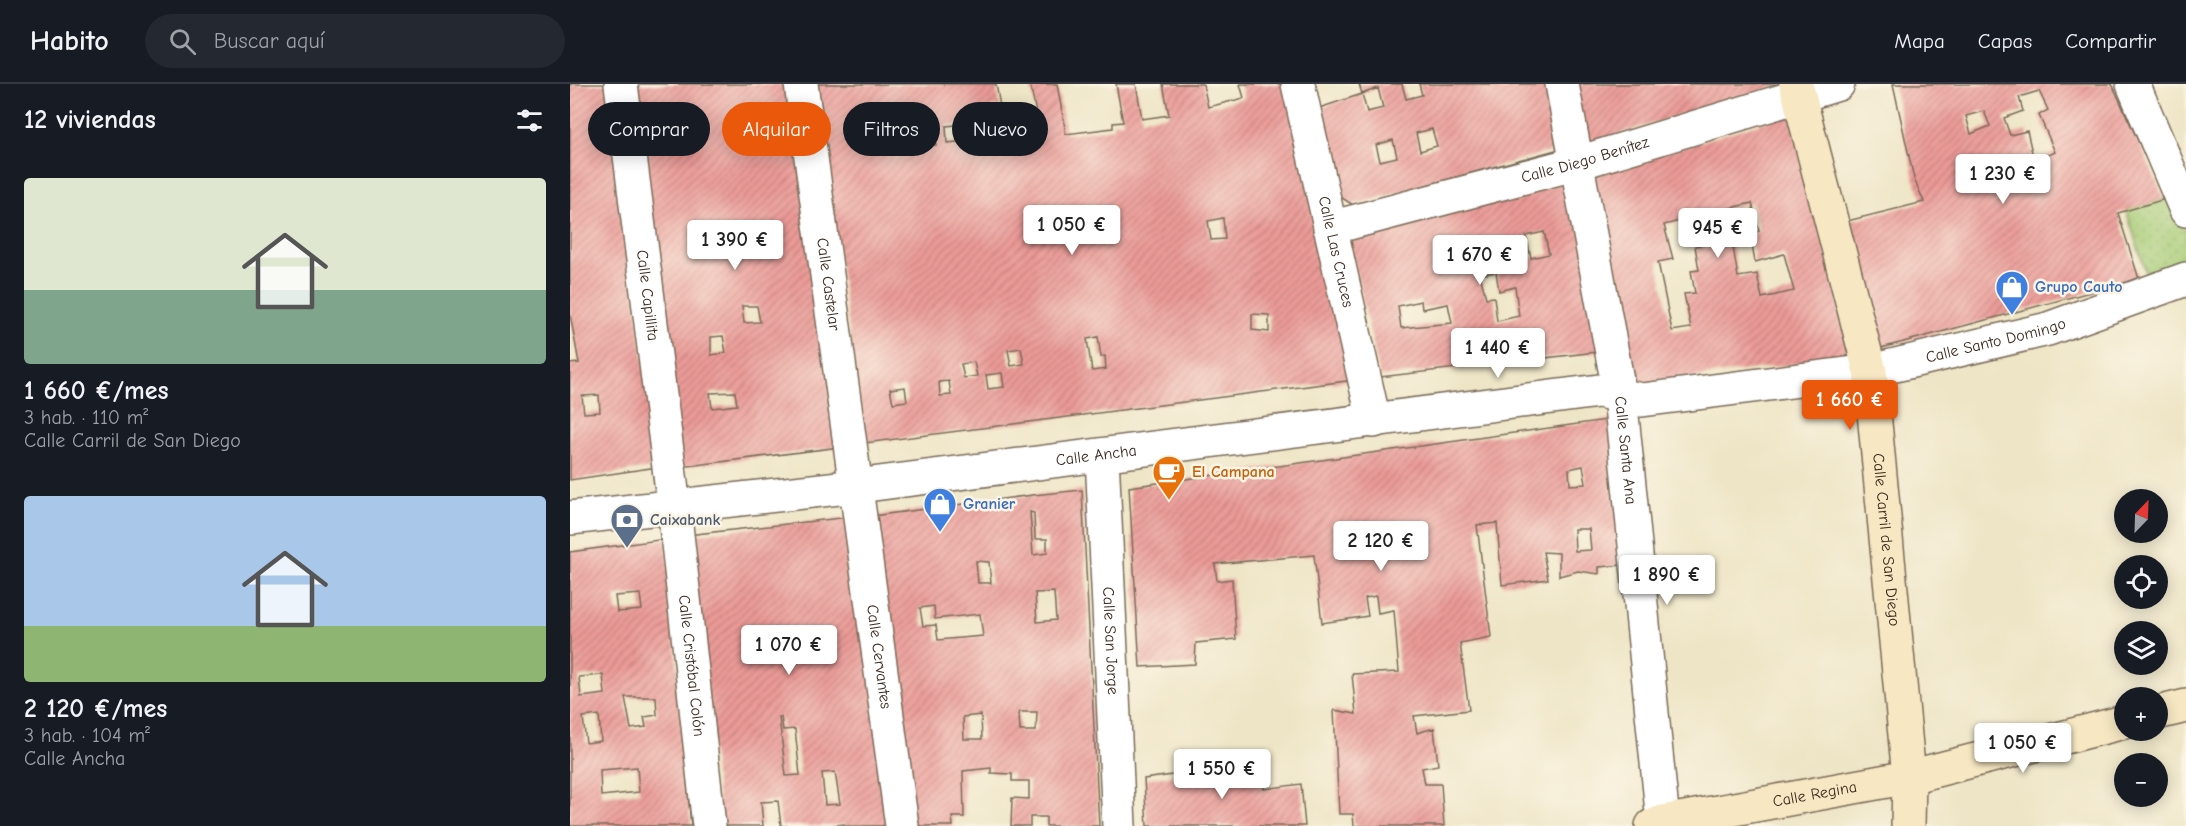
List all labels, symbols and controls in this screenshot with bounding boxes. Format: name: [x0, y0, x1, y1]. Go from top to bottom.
search box: [145, 14, 565, 68]
text: Habito: [30, 25, 109, 57]
icon: search: [166, 25, 199, 58]
text: Buscar aquí: [214, 28, 325, 54]
text: Mapa: [1894, 29, 1945, 53]
text: Capas: [1978, 29, 2032, 53]
text: Compartir: [2065, 29, 2156, 53]
chip: Comprar: [588, 102, 710, 156]
chip: Alquilar: [722, 102, 831, 156]
chip: Filtros: [843, 102, 940, 156]
chip: Nuevo: [952, 102, 1048, 156]
icon: filters: [513, 104, 546, 137]
text: 12 viviendas: [24, 105, 156, 135]
street label: Calle Diego Benítez: [1519, 133, 1651, 187]
pin: 1 230 €: [1948, 154, 2058, 205]
text: 1 230 €: [1969, 162, 2037, 185]
street label: Calle Las Cruces: [1315, 195, 1357, 309]
pin: 1 050 €: [1017, 205, 1127, 256]
pin: 945 €: [1676, 208, 1760, 259]
text: 1 050 €: [1037, 213, 1107, 236]
text: 945 €: [1692, 216, 1744, 239]
icon: home: [231, 217, 339, 325]
pin: 1 390 €: [680, 220, 790, 271]
text: 1 390 €: [701, 228, 769, 251]
pin: 1 670 €: [1425, 235, 1535, 286]
street label: Calle Castelar: [813, 237, 844, 332]
text: 1 670 €: [1447, 243, 1513, 266]
street label: Calle Capillita: [633, 249, 662, 342]
shop icon: Grupo Cauto: [1994, 269, 2030, 316]
place label: Grupo Cauto: [2035, 278, 2123, 296]
street label: Calle Santo Domingo: [1924, 314, 2068, 367]
pin: 1 440 €: [1443, 328, 1553, 379]
text: 1 440 €: [1465, 336, 1531, 359]
text: 1 660 €/mes: [24, 376, 169, 406]
pin: 1 660 €: [1795, 380, 1905, 431]
text: 1 660 €: [1816, 388, 1884, 411]
street label: Calle Santa Ana: [1611, 395, 1640, 505]
text: 3 hab. · 110 m²: [24, 406, 148, 429]
text: Calle Carril de San Diego: [24, 429, 241, 452]
street label: Calle Ancha: [1055, 441, 1138, 469]
street label: Calle Carril de San Diego: [1869, 452, 1903, 627]
cafe icon: El Campana: [1151, 454, 1187, 501]
place label: El Campana: [1192, 463, 1275, 481]
shop icon: Granier: [922, 486, 958, 533]
north arrow: [2114, 489, 2168, 543]
map controls: [2114, 489, 2168, 807]
place label: Granier: [963, 495, 1016, 513]
bank icon: Caixabank: [609, 502, 645, 549]
place label: Caixabank: [650, 511, 720, 529]
pin: 2 120 €: [1326, 521, 1436, 572]
text: 2 120 €: [1347, 529, 1415, 552]
icon: home: [231, 535, 339, 643]
pin: 1 890 €: [1612, 555, 1722, 606]
button: locate: [2114, 555, 2168, 609]
text: 1 890 €: [1633, 563, 1701, 586]
street label: Calle San Jorge: [1099, 586, 1122, 695]
street label: Calle Cristóbal Colón: [675, 594, 708, 738]
street label: Calle Cervantes: [863, 603, 895, 710]
button: layers: [2114, 621, 2168, 675]
pin: 1 070 €: [734, 625, 844, 676]
text: 1 070 €: [755, 633, 823, 656]
button: +: [2114, 687, 2168, 741]
text: 2 120 €/mes: [24, 694, 167, 724]
pin: 1 050 €: [1968, 723, 2078, 774]
text: 3 hab. · 104 m²: [24, 724, 150, 747]
text: 1 050 €: [1988, 731, 2058, 754]
text: Calle Ancha: [24, 747, 125, 770]
pin: 1 550 €: [1167, 749, 1277, 800]
button: −: [2114, 753, 2168, 807]
text: 1 550 €: [1188, 757, 1256, 780]
street label: Calle Regina: [1771, 778, 1858, 811]

